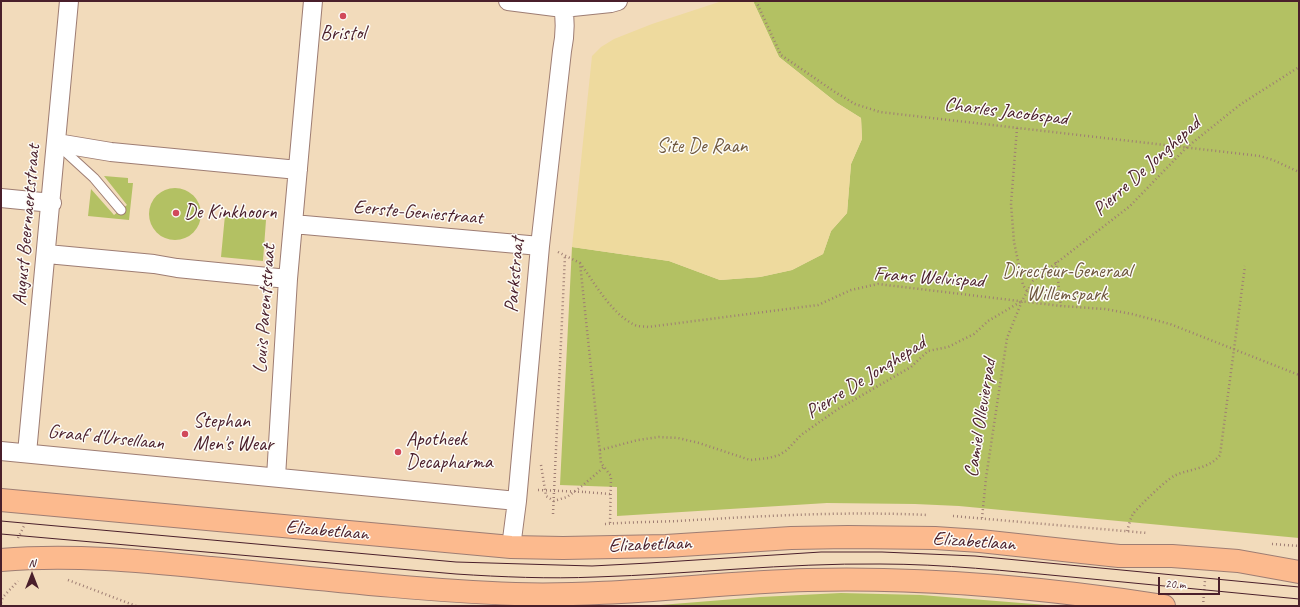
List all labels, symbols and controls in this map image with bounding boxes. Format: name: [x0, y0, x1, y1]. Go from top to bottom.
marker: Bristol: [338, 11, 348, 21]
place label: Bristol: [320, 22, 366, 46]
street label: Charles Jacobspad: [943, 93, 1069, 131]
street label: Pierre De Jonghepad: [1088, 112, 1206, 222]
park label: Site De Raan: [656, 135, 748, 159]
street label: August Beernaertstraat: [8, 143, 46, 307]
street label: Eerste-Geniestraat: [352, 195, 484, 231]
place label: De Kinkhoorn: [184, 201, 277, 225]
marker: De Kinkhoorn: [171, 208, 181, 218]
street label: Parkstraat: [500, 236, 530, 314]
street label: Louis Parentstraat: [249, 244, 281, 374]
park label: Directeur-Generaal Willemspark: [1002, 260, 1132, 307]
street label: Frans Welvispad: [873, 262, 985, 294]
street label: Pierre De Jonghepad: [802, 332, 930, 424]
street label: Camiel Ollevierpad: [960, 357, 1002, 479]
place label: Stephan Men's Wear: [193, 410, 273, 457]
street label: Graaf d'Ursellaan: [47, 420, 165, 456]
place label: Apotheek Decapharma: [406, 428, 492, 475]
marker: Stephan Men's Wear: [180, 429, 190, 439]
marker: Apotheek Decapharma: [393, 447, 403, 457]
street label: Elizabetlaan: [285, 515, 369, 547]
street label: Elizabetlaan: [932, 527, 1016, 557]
street label: Elizabetlaan: [608, 532, 692, 558]
north arrow: [12, 555, 52, 595]
text: N: [29, 556, 35, 570]
scale bar: [1160, 569, 1222, 595]
text: 20 m: [1165, 576, 1185, 592]

